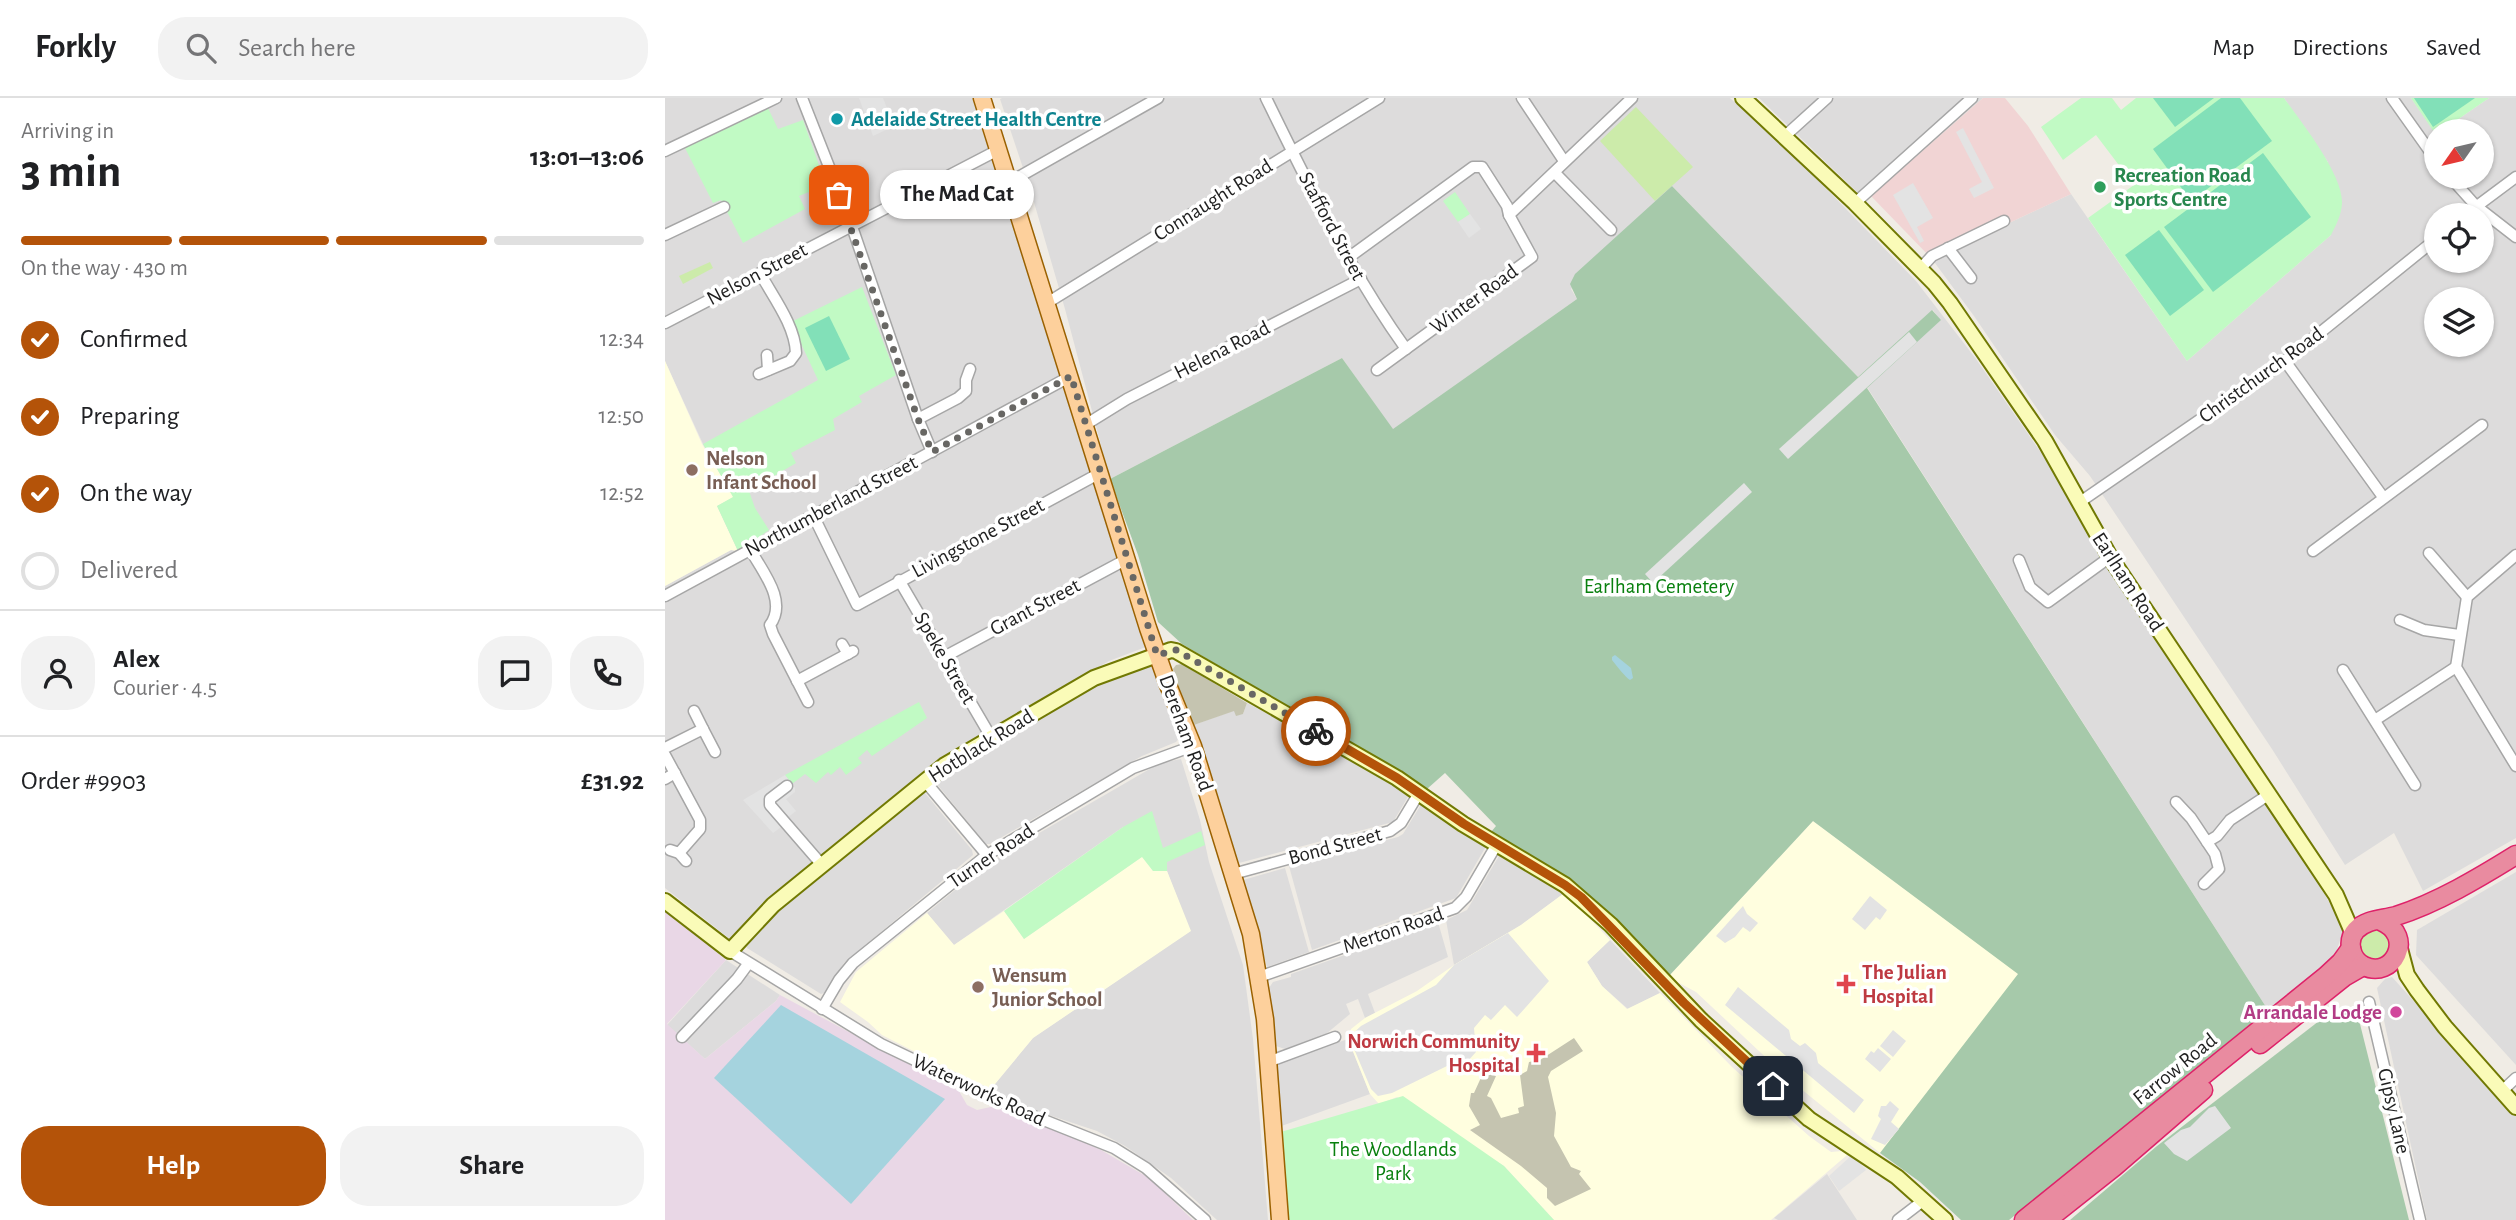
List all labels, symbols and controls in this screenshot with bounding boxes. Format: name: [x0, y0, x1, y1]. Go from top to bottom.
search box: [158, 17, 648, 80]
icon: search: [182, 29, 220, 67]
text: Forkly: [35, 31, 116, 64]
text: Search here: [238, 35, 356, 61]
text: Map: [2212, 36, 2254, 60]
text: Directions: [2292, 36, 2388, 60]
text: Saved: [2426, 36, 2481, 60]
place label: Adelaide Street Health Centre: [851, 109, 1101, 130]
marker: Adelaide Street Health Centre: [829, 111, 845, 127]
north arrow: [2424, 119, 2494, 189]
map controls: [2424, 119, 2494, 357]
text: Arriving in: [21, 120, 114, 143]
text: 13:01–13:06: [530, 144, 644, 170]
text: 3 min: [21, 149, 121, 195]
street label: Connaught Road: [1150, 155, 1276, 245]
pin: [809, 165, 869, 225]
place label: Recreation Road Sports Centre: [2114, 165, 2251, 210]
street label: Stafford Street: [1295, 169, 1369, 284]
callout: The Mad Cat: [881, 170, 1035, 220]
icon: bag: [820, 176, 858, 214]
marker: Recreation Road Sports Centre: [2092, 179, 2108, 195]
text: The Mad Cat: [900, 183, 1014, 206]
button: locate: [2424, 203, 2494, 273]
street label: Nelson Street: [703, 239, 811, 309]
text: On the way · 430 m: [21, 257, 188, 280]
street label: Winter Road: [1426, 260, 1522, 338]
button: layers: [2424, 287, 2494, 357]
street label: Helena Road: [1171, 317, 1273, 383]
icon: check: [21, 321, 59, 359]
street label: Christchurch Road: [2195, 323, 2327, 427]
text: Confirmed: [80, 326, 188, 352]
text: 12:34: [600, 328, 644, 351]
icon: check: [21, 398, 59, 436]
text: Preparing: [80, 403, 179, 429]
text: 12:50: [599, 405, 644, 428]
place label: Nelson Infant School: [706, 448, 817, 493]
street label: Northumberland Street: [741, 451, 921, 560]
marker: Nelson Infant School: [684, 462, 700, 478]
icon: check: [21, 475, 59, 513]
text: On the way: [80, 480, 192, 506]
text: 12:52: [600, 482, 644, 505]
street label: Livingstone Street: [908, 494, 1048, 582]
street label: Earlham Road: [2088, 529, 2168, 635]
text: Delivered: [80, 557, 178, 583]
street label: Grant Street: [987, 574, 1084, 639]
park label: Earlham Cemetery: [1584, 576, 1734, 597]
street label: Speke Street: [910, 609, 980, 708]
button: person: [21, 636, 95, 710]
button: chat: [478, 636, 552, 710]
button: phone: [570, 636, 644, 710]
text: Alex: [113, 646, 160, 672]
street label: Dereham Road: [1155, 672, 1217, 794]
text: Courier · 4.5: [113, 677, 217, 700]
courier: [1281, 696, 1351, 766]
street label: Hotblack Road: [925, 705, 1037, 787]
icon: bike: [1297, 712, 1335, 750]
text: Order #9903: [21, 768, 146, 794]
text: £31.92: [581, 768, 644, 794]
street label: Turner Road: [944, 820, 1038, 892]
street label: Bond Street: [1286, 823, 1384, 869]
street label: Merton Road: [1340, 903, 1446, 957]
place label: The Julian Hospital: [1862, 962, 1947, 1007]
place label: Wensum Junior School: [992, 965, 1103, 1010]
marker: The Julian Hospital: [1836, 974, 1856, 994]
marker: Wensum Junior School: [970, 979, 986, 995]
place label: Arrandale Lodge: [2244, 1002, 2382, 1023]
marker: Arrandale Lodge: [2388, 1004, 2404, 1020]
street label: Farrow Road: [2129, 1029, 2221, 1109]
place label: Norwich Community Hospital: [1347, 1031, 1521, 1076]
marker: Norwich Community Hospital: [1526, 1043, 1546, 1063]
street label: Waterworks Road: [909, 1050, 1049, 1130]
pin: [1743, 1056, 1803, 1116]
street label: Gipsy Lane: [2374, 1066, 2414, 1156]
icon: home: [1754, 1067, 1792, 1105]
button: Help: [21, 1126, 326, 1206]
button: Share: [340, 1126, 644, 1206]
park label: The Woodlands Park: [1329, 1139, 1457, 1184]

